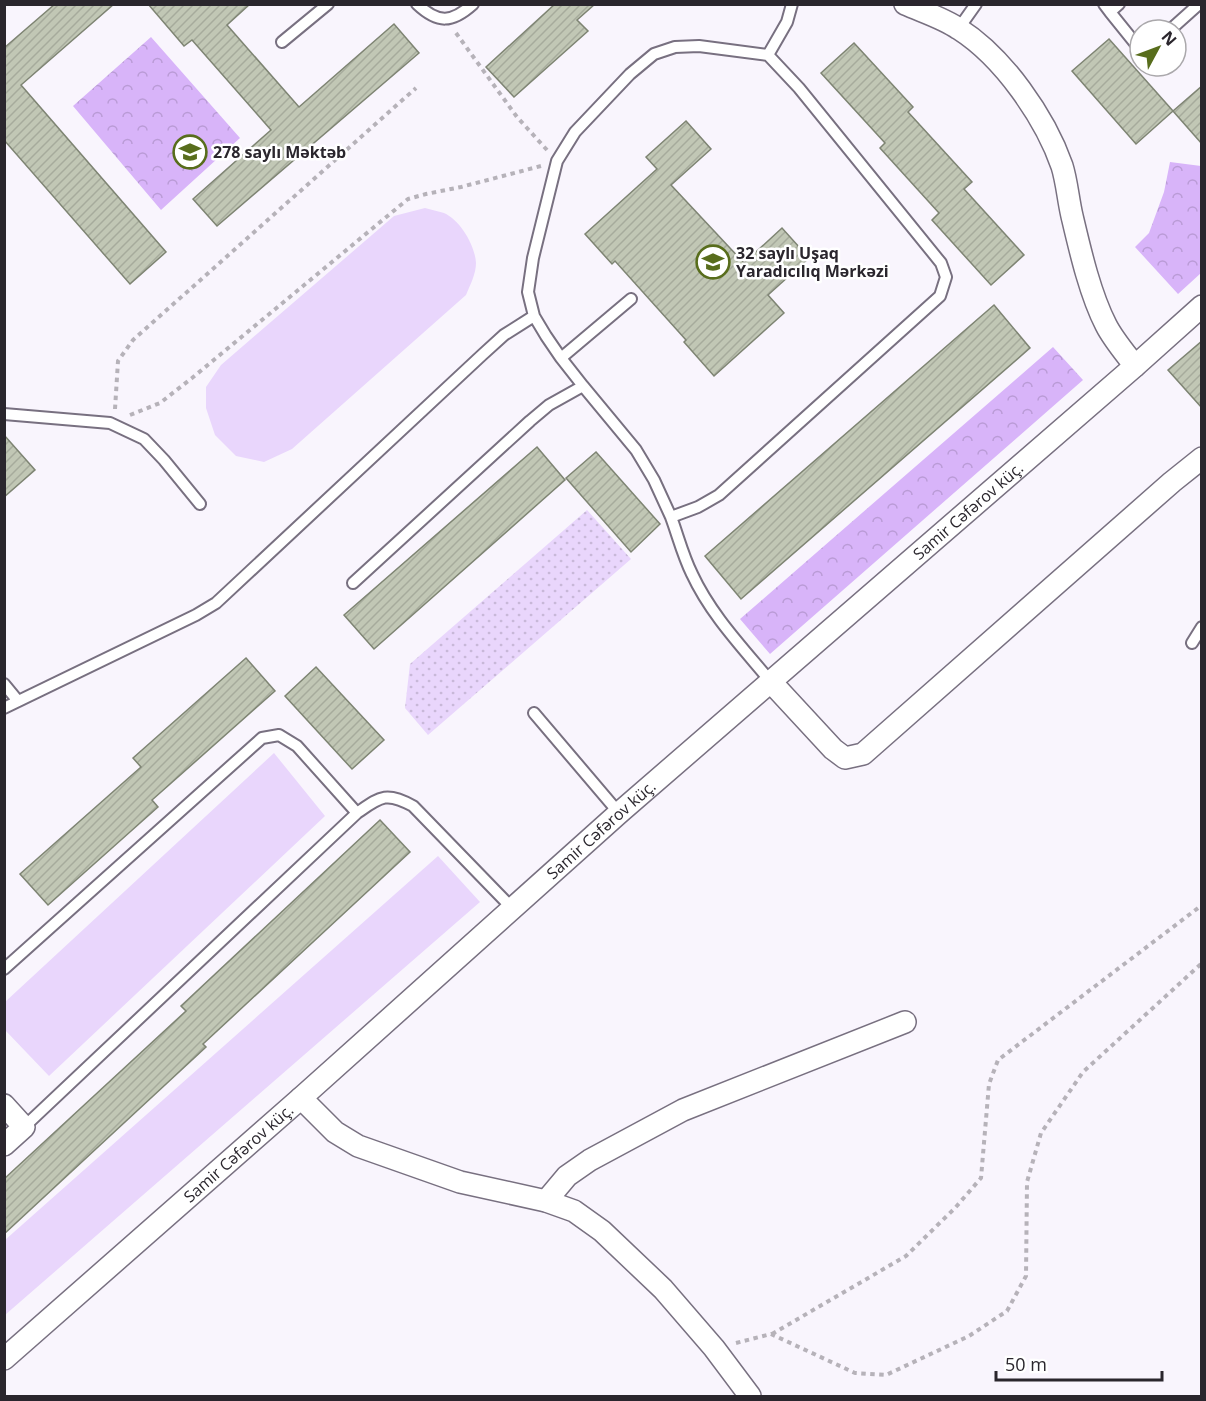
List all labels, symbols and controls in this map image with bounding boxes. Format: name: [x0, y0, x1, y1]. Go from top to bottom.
north arrow: [1128, 18, 1188, 78]
text: N: [1157, 26, 1182, 50]
school or university icon: 278 saylı Məktəb: [172, 134, 208, 170]
place label: 278 saylı Məktəb: [213, 141, 346, 163]
place label: 32 saylı Uşaq Yaradıcılıq Mərkəzi: [736, 242, 889, 282]
school or university icon: 32 saylı Uşaq Yaradıcılıq Mərkəzi: [695, 244, 731, 280]
street label: Samir Cəfərov küç.: [908, 457, 1028, 565]
street label: Samir Cəfərov küç.: [542, 775, 660, 884]
street label: Samir Cəfərov küç.: [179, 1099, 298, 1207]
scale bar: [996, 1344, 1162, 1382]
text: 50 m: [1005, 1352, 1047, 1376]

